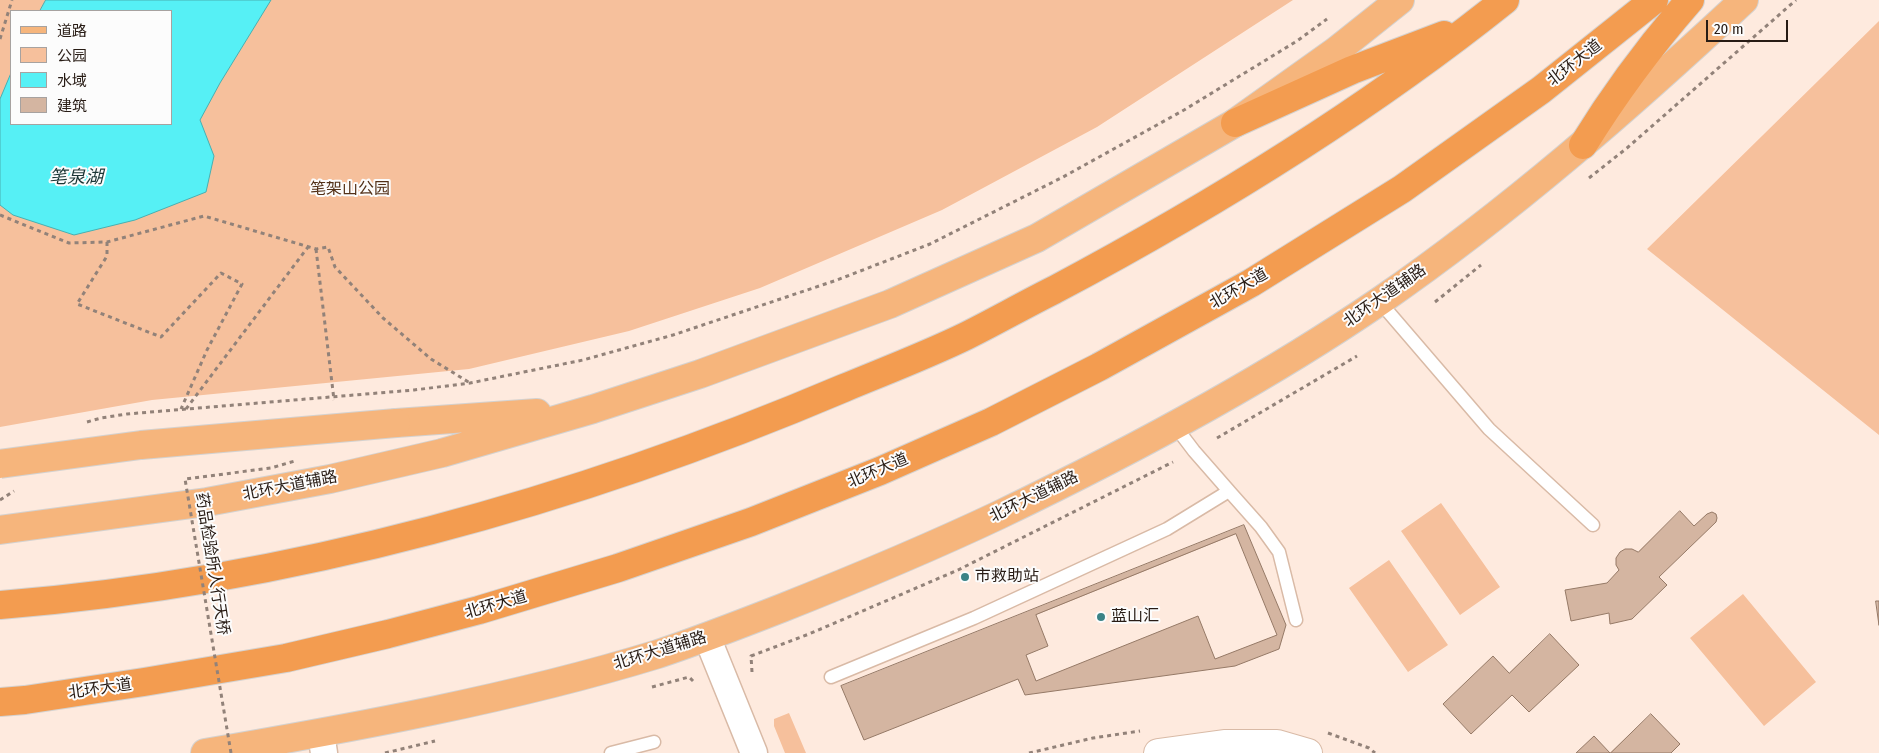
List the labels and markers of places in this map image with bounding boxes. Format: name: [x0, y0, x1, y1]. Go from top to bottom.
place label: 市救助站: [975, 567, 1039, 587]
marker: 市救助站: [959, 571, 971, 583]
place label: 蓝山汇: [1111, 607, 1159, 627]
marker: 蓝山汇: [1095, 611, 1107, 623]

